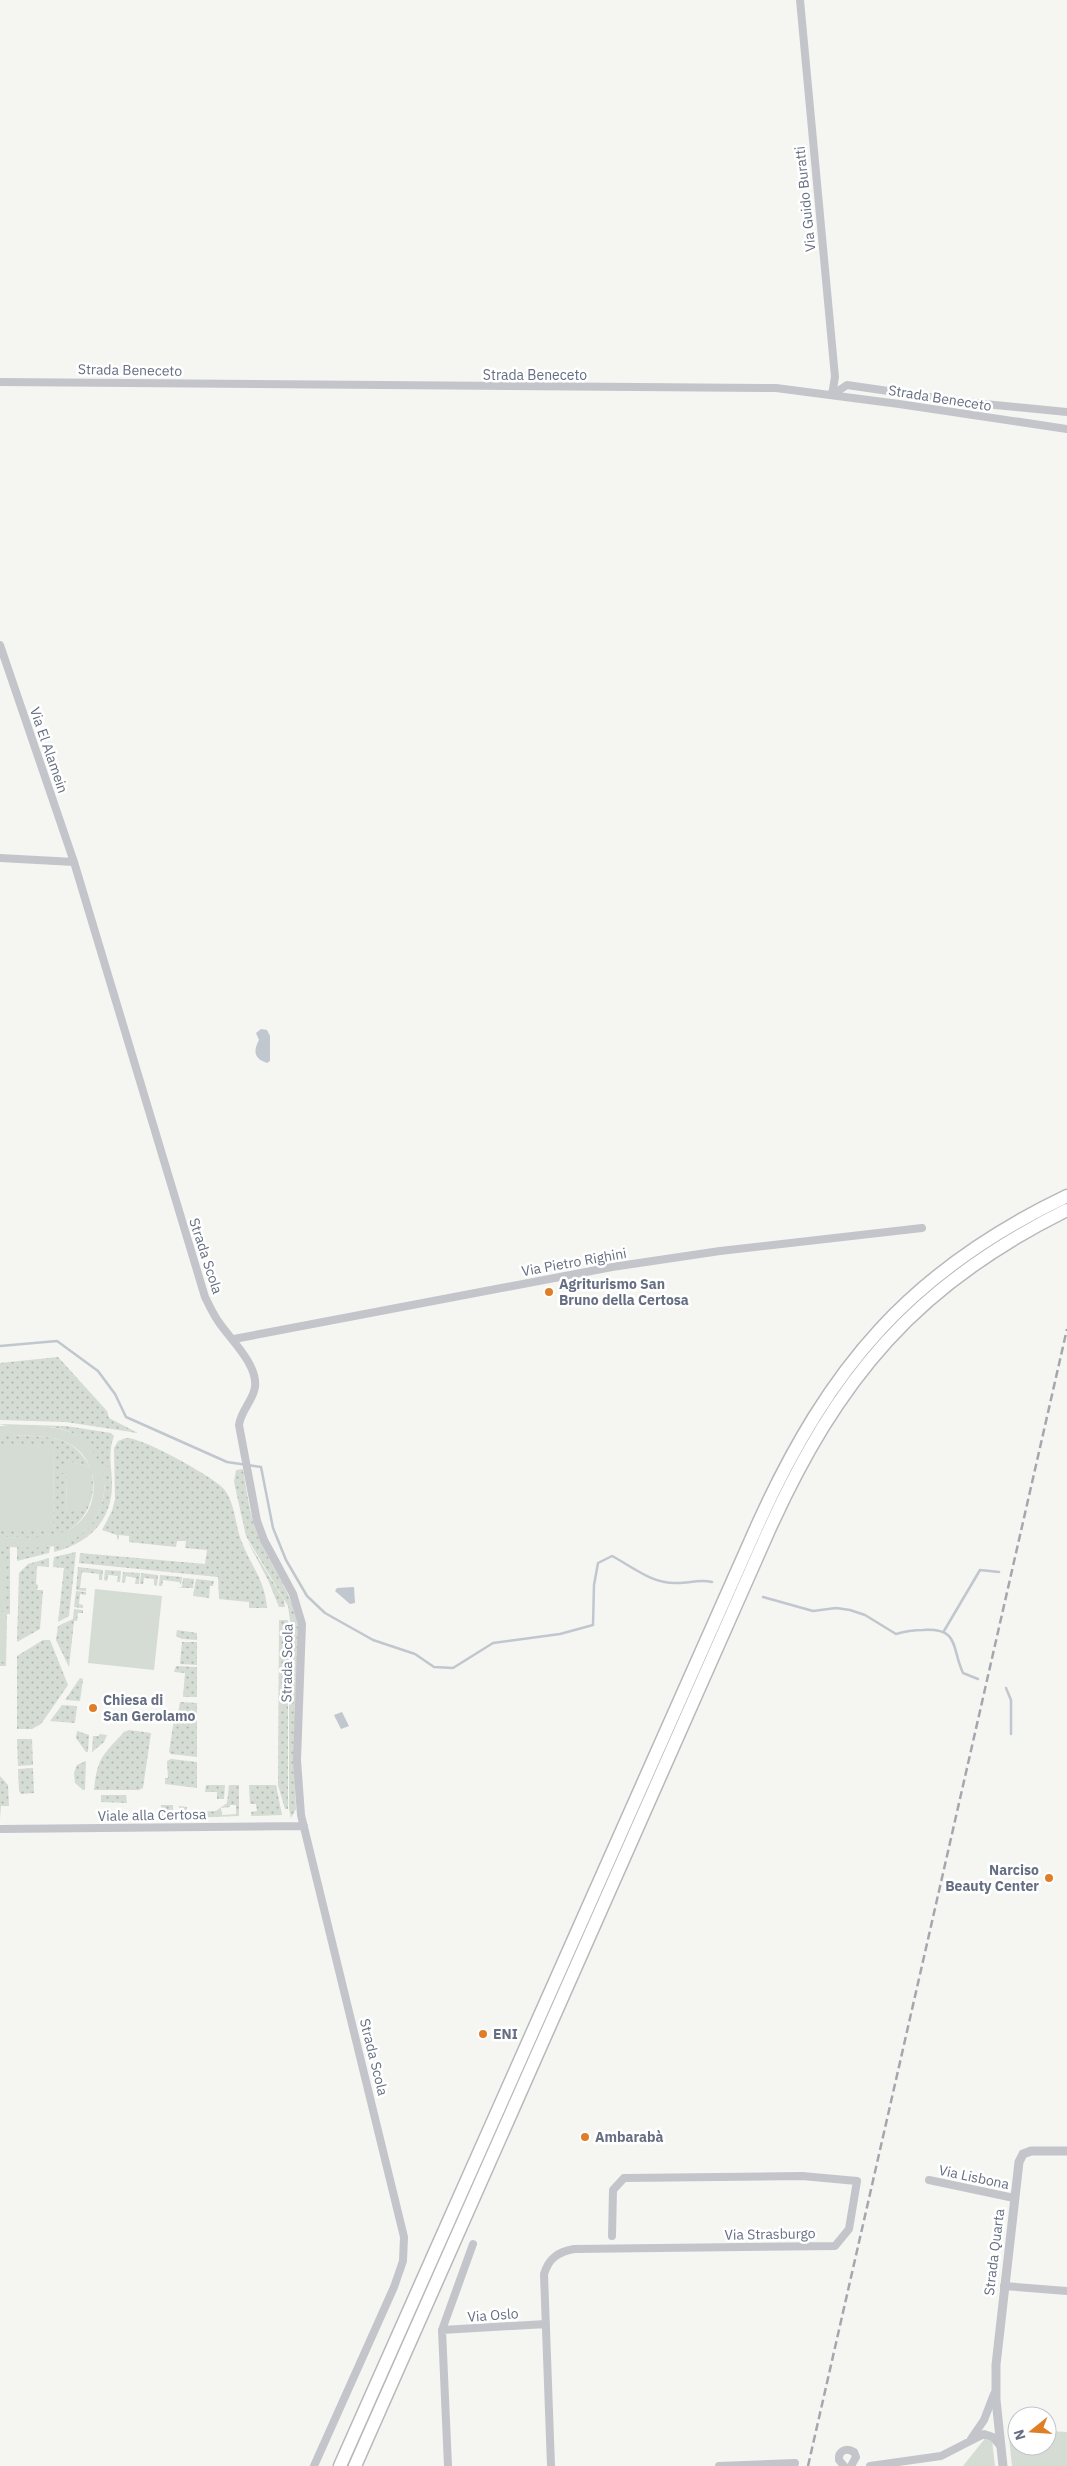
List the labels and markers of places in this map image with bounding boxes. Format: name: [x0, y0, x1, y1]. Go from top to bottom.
place label: Agriturismo San Bruno della Certosa: [559, 1275, 689, 1309]
marker: Agriturismo San Bruno della Certosa: [543, 1286, 555, 1298]
place label: Chiesa di San Gerolamo: [103, 1691, 195, 1725]
marker: Chiesa di San Gerolamo: [87, 1702, 99, 1714]
place label: Narciso Beauty Center: [945, 1861, 1039, 1895]
marker: Narciso Beauty Center: [1043, 1872, 1055, 1884]
place label: ENI: [493, 2025, 518, 2043]
marker: ENI: [477, 2028, 489, 2040]
place label: Ambarabà: [595, 2128, 664, 2146]
marker: Ambarabà: [579, 2131, 591, 2143]

